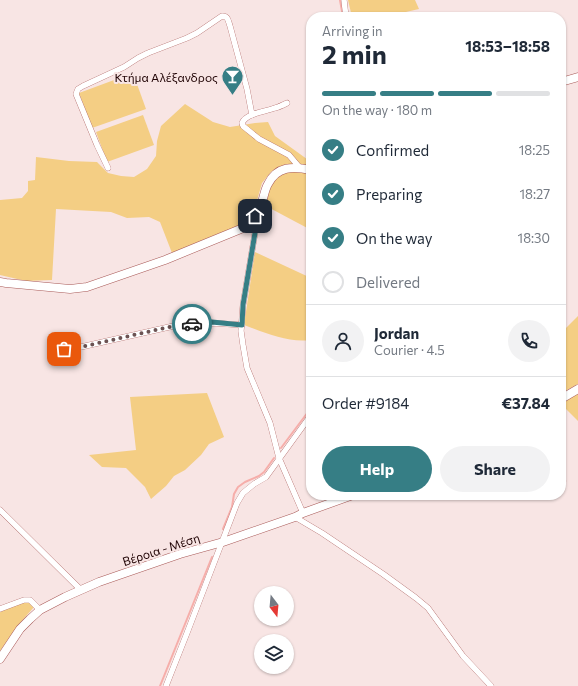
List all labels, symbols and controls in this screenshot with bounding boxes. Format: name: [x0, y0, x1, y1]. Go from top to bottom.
text: Arriving in: [322, 23, 382, 39]
text: 18:53–18:58: [465, 37, 550, 55]
text: 2 min: [322, 38, 387, 69]
bar icon: Κτήμα Αλέξανδρος: [220, 64, 246, 97]
place label: Κτήμα Αλέξανδρος: [114, 70, 218, 84]
text: On the way · 180 m: [322, 102, 432, 118]
icon: check: [322, 139, 344, 161]
text: Confirmed: [356, 141, 429, 159]
text: 18:25: [519, 142, 550, 158]
icon: check: [322, 183, 344, 205]
text: Preparing: [356, 185, 422, 203]
text: 18:27: [519, 186, 550, 202]
pin: [238, 199, 272, 233]
icon: home: [244, 205, 266, 227]
icon: check: [322, 227, 344, 249]
text: On the way: [356, 229, 433, 247]
text: 18:30: [518, 230, 550, 246]
text: Delivered: [356, 273, 420, 291]
courier: [172, 304, 212, 344]
icon: car: [181, 313, 203, 335]
button: person: [322, 320, 364, 362]
button: phone: [508, 320, 550, 362]
text: Jordan: [374, 324, 419, 342]
pin: [47, 332, 81, 366]
icon: bag: [53, 338, 75, 360]
text: Courier · 4.5: [374, 342, 445, 358]
text: Order #9184: [322, 394, 409, 412]
text: €37.84: [502, 394, 550, 412]
button: Help: [322, 446, 432, 492]
button: Share: [440, 446, 550, 492]
street label: Βέροια - Μέση: [121, 530, 201, 568]
north arrow: [254, 586, 294, 626]
map controls: [254, 586, 294, 674]
button: layers: [254, 634, 294, 674]

